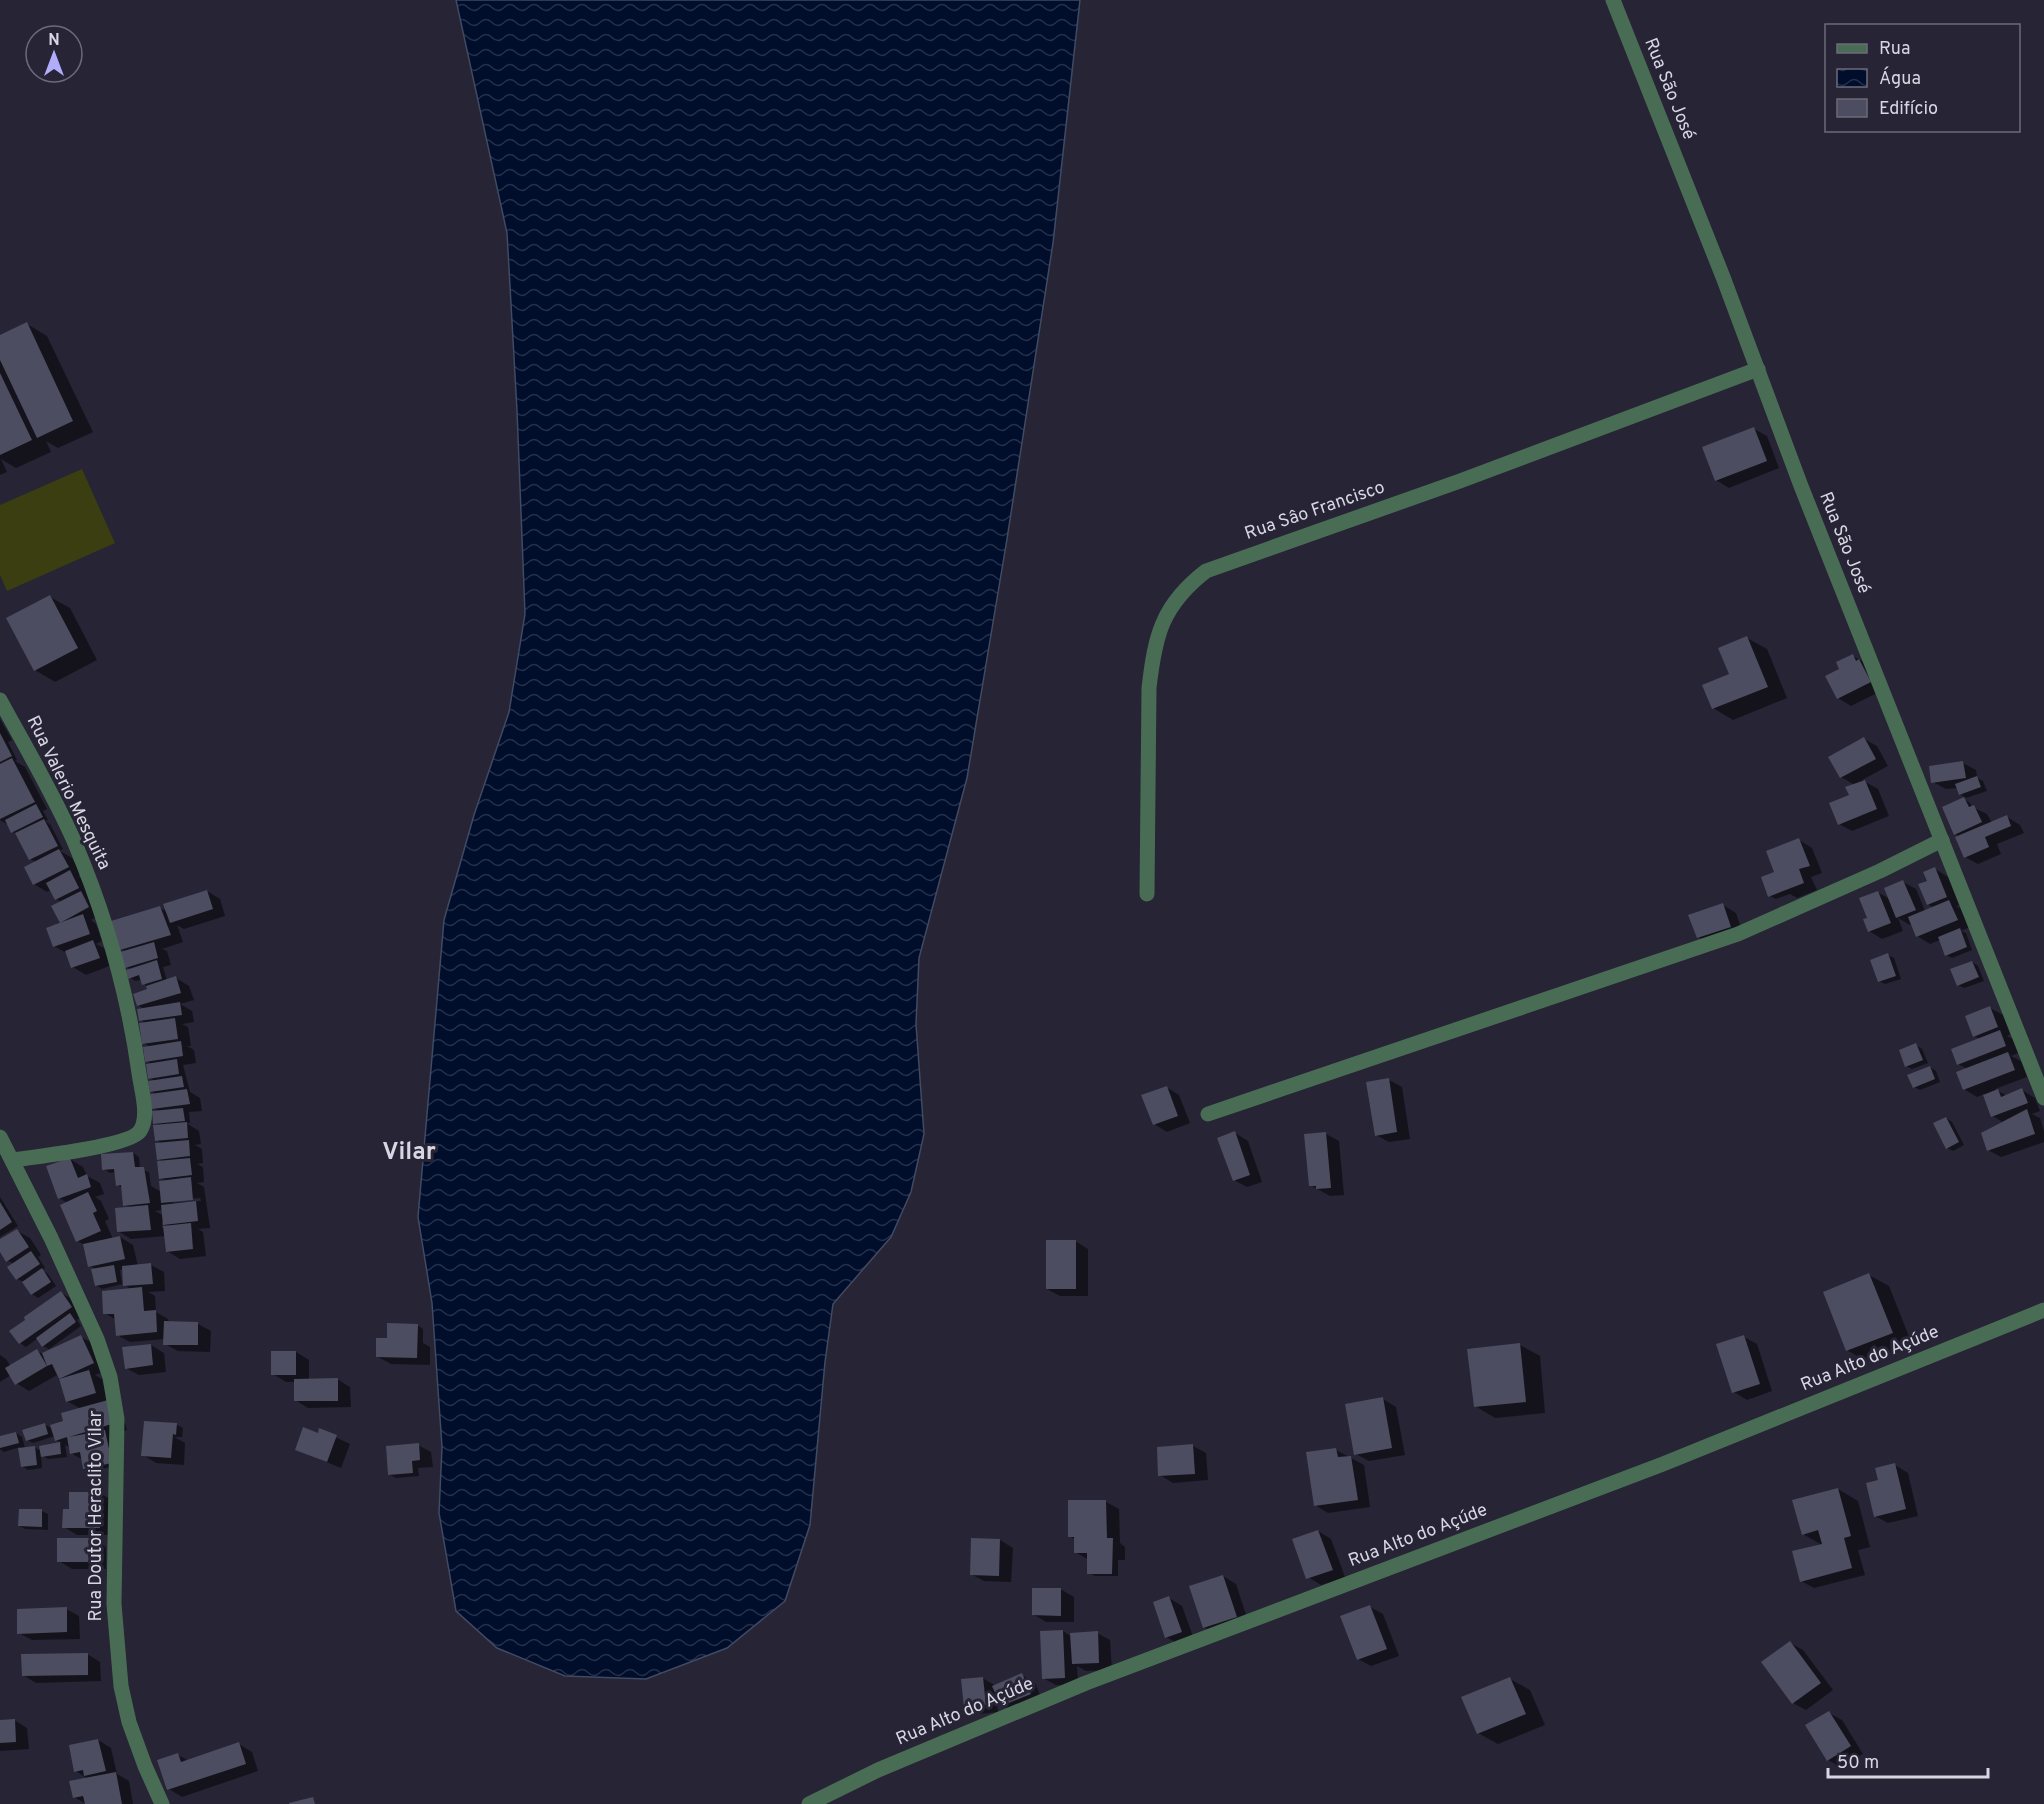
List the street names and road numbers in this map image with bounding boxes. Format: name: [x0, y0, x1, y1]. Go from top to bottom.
street label: Rua São José: [1638, 35, 1700, 143]
street label: Rua Sâo Francisco: [1242, 476, 1388, 546]
street label: Rua São José: [1813, 489, 1875, 597]
street label: Rua Valerio Mesquita: [21, 712, 115, 874]
street label: Rua Alto do Açúde: [1797, 1321, 1943, 1397]
street label: Rua Doutor Heraclito Vilar: [85, 1411, 108, 1621]
street label: Rua Alto do Açúde: [1345, 1499, 1491, 1573]
street label: Rua Alto do Açúde: [893, 1673, 1037, 1751]

